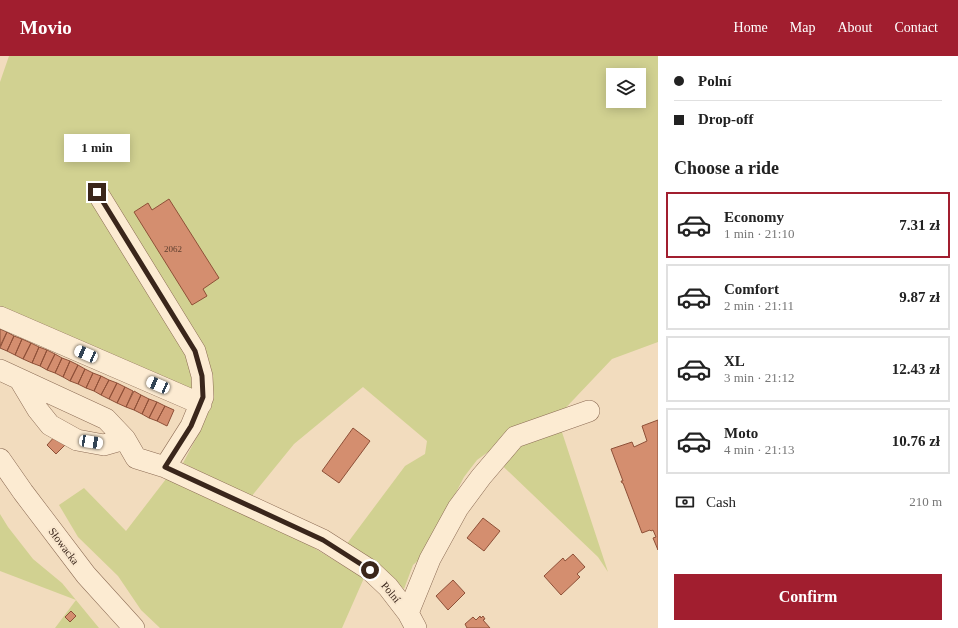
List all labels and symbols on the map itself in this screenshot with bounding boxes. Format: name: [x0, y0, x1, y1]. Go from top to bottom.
callout: 1 min: [64, 134, 130, 162]
route end: [88, 183, 106, 201]
house number: 2062: [164, 244, 182, 254]
car: [73, 344, 99, 364]
car: [145, 375, 171, 395]
car: [78, 434, 104, 450]
street label: Słowacka: [46, 525, 82, 567]
route start: [361, 561, 379, 579]
street label: Polní: [379, 579, 403, 605]

